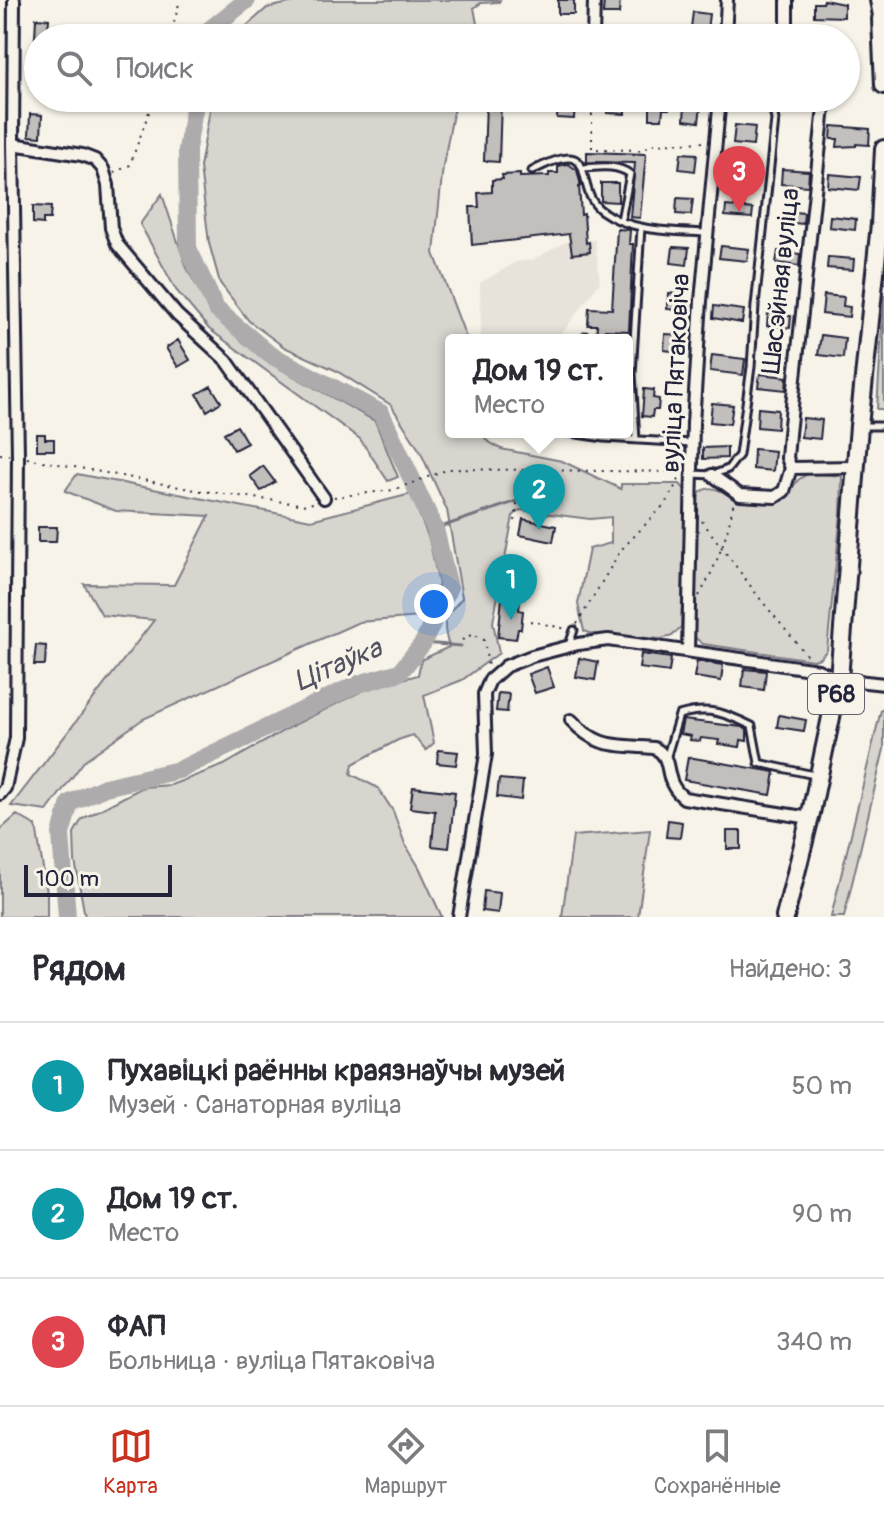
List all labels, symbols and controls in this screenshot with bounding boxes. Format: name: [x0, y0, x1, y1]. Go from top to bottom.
search box: [24, 24, 860, 112]
icon: search: [52, 46, 96, 90]
text: Поиск: [116, 50, 194, 87]
pin: 3: [713, 146, 765, 212]
street label: Шасэйная вуліца: [755, 187, 807, 375]
street label: вуліца Пятаковіча: [655, 273, 697, 473]
popup: [445, 334, 633, 438]
text: Дом 19 ст.: [474, 352, 604, 389]
text: Место: [474, 389, 545, 421]
pin: 2: [513, 464, 565, 530]
pin: 1: [485, 554, 537, 620]
your location: [414, 584, 454, 624]
water label: Цітаўка: [289, 630, 389, 699]
road number: Р68: [808, 674, 864, 714]
scale bar: [24, 861, 172, 897]
text: 100 m: [36, 865, 99, 893]
text: Рядом: [32, 948, 126, 991]
text: Найдено: 3: [729, 953, 852, 985]
text: Пухавіцкі раённы краязнаўчы музей: [108, 1052, 565, 1089]
text: 1: [53, 1070, 63, 1102]
text: 50 m: [791, 1070, 852, 1102]
text: Музей · Санаторная вуліца: [108, 1089, 401, 1121]
text: Дом 19 ст.: [108, 1180, 238, 1217]
text: 2: [51, 1198, 65, 1230]
text: 90 m: [792, 1198, 852, 1230]
text: Место: [108, 1217, 179, 1249]
text: ФАП: [108, 1308, 166, 1345]
text: 3: [51, 1326, 65, 1358]
text: 340 m: [776, 1326, 852, 1358]
text: Больница · вуліца Пятаковіча: [108, 1345, 435, 1377]
tab: Карта: [103, 1424, 158, 1500]
tab: Маршрут: [364, 1424, 447, 1500]
tab: Сохранённые: [654, 1424, 781, 1500]

